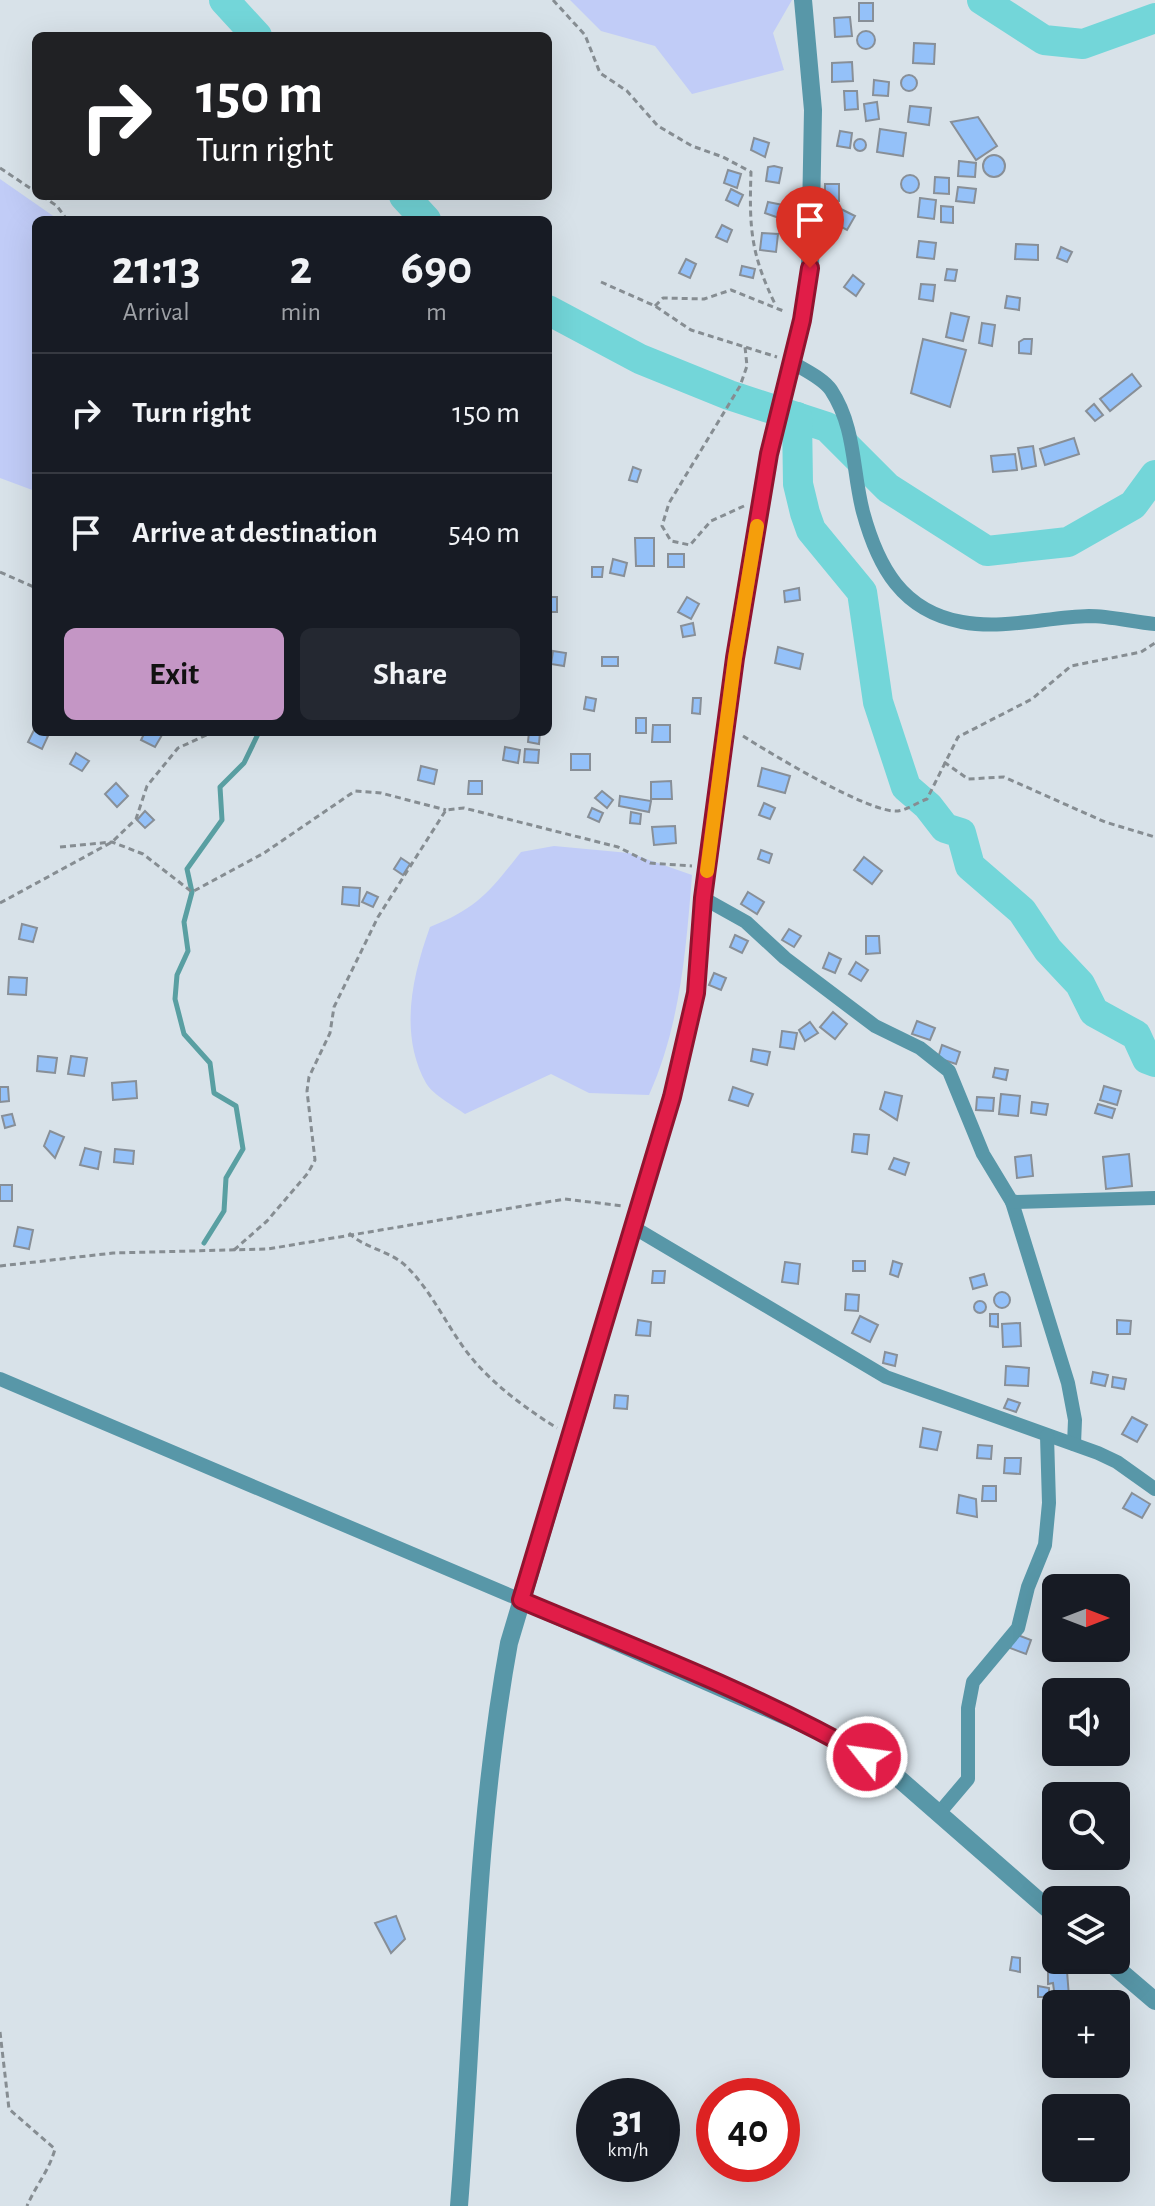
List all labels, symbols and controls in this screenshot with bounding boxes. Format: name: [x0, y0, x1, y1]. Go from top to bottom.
icon: right: [64, 64, 168, 168]
text: 150 m: [196, 67, 323, 123]
text: Turn right: [196, 132, 333, 168]
pin: [776, 186, 844, 268]
icon: arrive: [788, 198, 832, 242]
text: 21:13: [112, 245, 201, 293]
text: 2: [289, 245, 312, 293]
text: 690: [401, 245, 472, 293]
text: Arrival: [123, 299, 190, 325]
text: min: [280, 299, 321, 325]
text: m: [426, 299, 447, 325]
icon: right: [64, 391, 108, 435]
text: Turn right: [132, 398, 251, 428]
text: 150 m: [452, 398, 520, 428]
icon: arrive: [64, 511, 108, 555]
text: Arrive at destination: [132, 518, 378, 548]
text: 540 m: [448, 518, 520, 548]
button: Exit: [64, 628, 284, 720]
button: Share: [300, 628, 520, 720]
north arrow: [1042, 1574, 1130, 1662]
map controls: [1042, 1574, 1130, 2182]
button: sound: [1042, 1678, 1130, 1766]
position arrow: [825, 1715, 909, 1799]
button: search: [1042, 1782, 1130, 1870]
button: layers: [1042, 1886, 1130, 1974]
button: +: [1042, 1990, 1130, 2078]
speed limit sign: 40: [696, 2078, 800, 2182]
button: −: [1042, 2094, 1130, 2182]
text: 31: [612, 2100, 644, 2140]
text: km/h: [607, 2140, 649, 2160]

